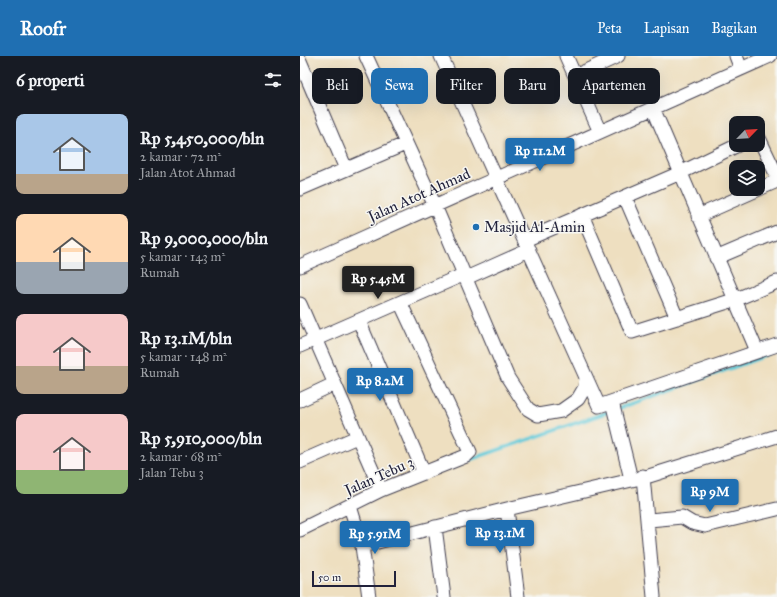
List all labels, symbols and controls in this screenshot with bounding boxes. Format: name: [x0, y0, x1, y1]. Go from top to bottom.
text: Roofr: [20, 17, 66, 40]
text: Peta: [597, 20, 622, 37]
text: Lapisan: [644, 20, 689, 37]
text: Bagikan: [711, 20, 757, 37]
chip: Beli: [312, 68, 363, 104]
chip: Sewa: [371, 68, 428, 104]
chip: Filter: [436, 68, 496, 104]
chip: Baru: [504, 68, 560, 104]
chip: Apartemen: [568, 68, 660, 104]
icon: filters: [262, 69, 284, 91]
text: 6 properti: [16, 70, 84, 91]
north arrow: [729, 116, 765, 152]
map controls: [729, 116, 765, 196]
text: Rp 5,450,000/bln: [140, 128, 264, 149]
icon: home: [48, 130, 96, 178]
pin: Rp 11.2M: [499, 138, 581, 172]
text: Rp 11.2M: [514, 143, 566, 159]
text: 2 kamar · 72 m²: [140, 149, 221, 165]
button: layers: [729, 160, 765, 196]
street label: Jalan Atot Ahmad: [363, 164, 474, 227]
text: Jalan Atot Ahmad: [140, 165, 236, 181]
place label: Masjid Al-Amin: [484, 218, 585, 236]
marker: Masjid Al-Amin: [471, 222, 481, 232]
text: Rp 9,000,000/bln: [140, 228, 268, 249]
icon: home: [48, 230, 96, 278]
text: 5 kamar · 143 m²: [140, 249, 225, 265]
text: Rumah: [140, 265, 180, 281]
pin: Rp 5.45M: [337, 266, 419, 300]
text: Rp 5.45M: [351, 271, 405, 287]
text: Rp 13.1M/bln: [140, 328, 232, 349]
icon: home: [48, 330, 96, 378]
text: 5 kamar · 148 m²: [140, 349, 227, 365]
text: Rumah: [140, 365, 180, 381]
pin: Rp 8.2M: [343, 368, 417, 402]
text: Rp 8.2M: [356, 373, 404, 389]
text: Rp 5,910,000/bln: [140, 428, 262, 449]
icon: home: [48, 430, 96, 478]
text: 2 kamar · 68 m²: [140, 449, 222, 465]
street label: Jalan Tebu 3: [340, 453, 417, 501]
text: Jalan Tebu 3: [140, 465, 204, 481]
pin: Rp 9M: [682, 479, 738, 513]
text: Rp 9M: [691, 484, 729, 500]
pin: Rp 13.1M: [459, 520, 541, 554]
pin: Rp 5.91M: [334, 521, 416, 555]
text: Rp 13.1M: [475, 525, 525, 541]
text: Rp 5.91M: [349, 526, 401, 542]
scale bar: [312, 569, 396, 588]
text: 50 m: [318, 571, 341, 584]

